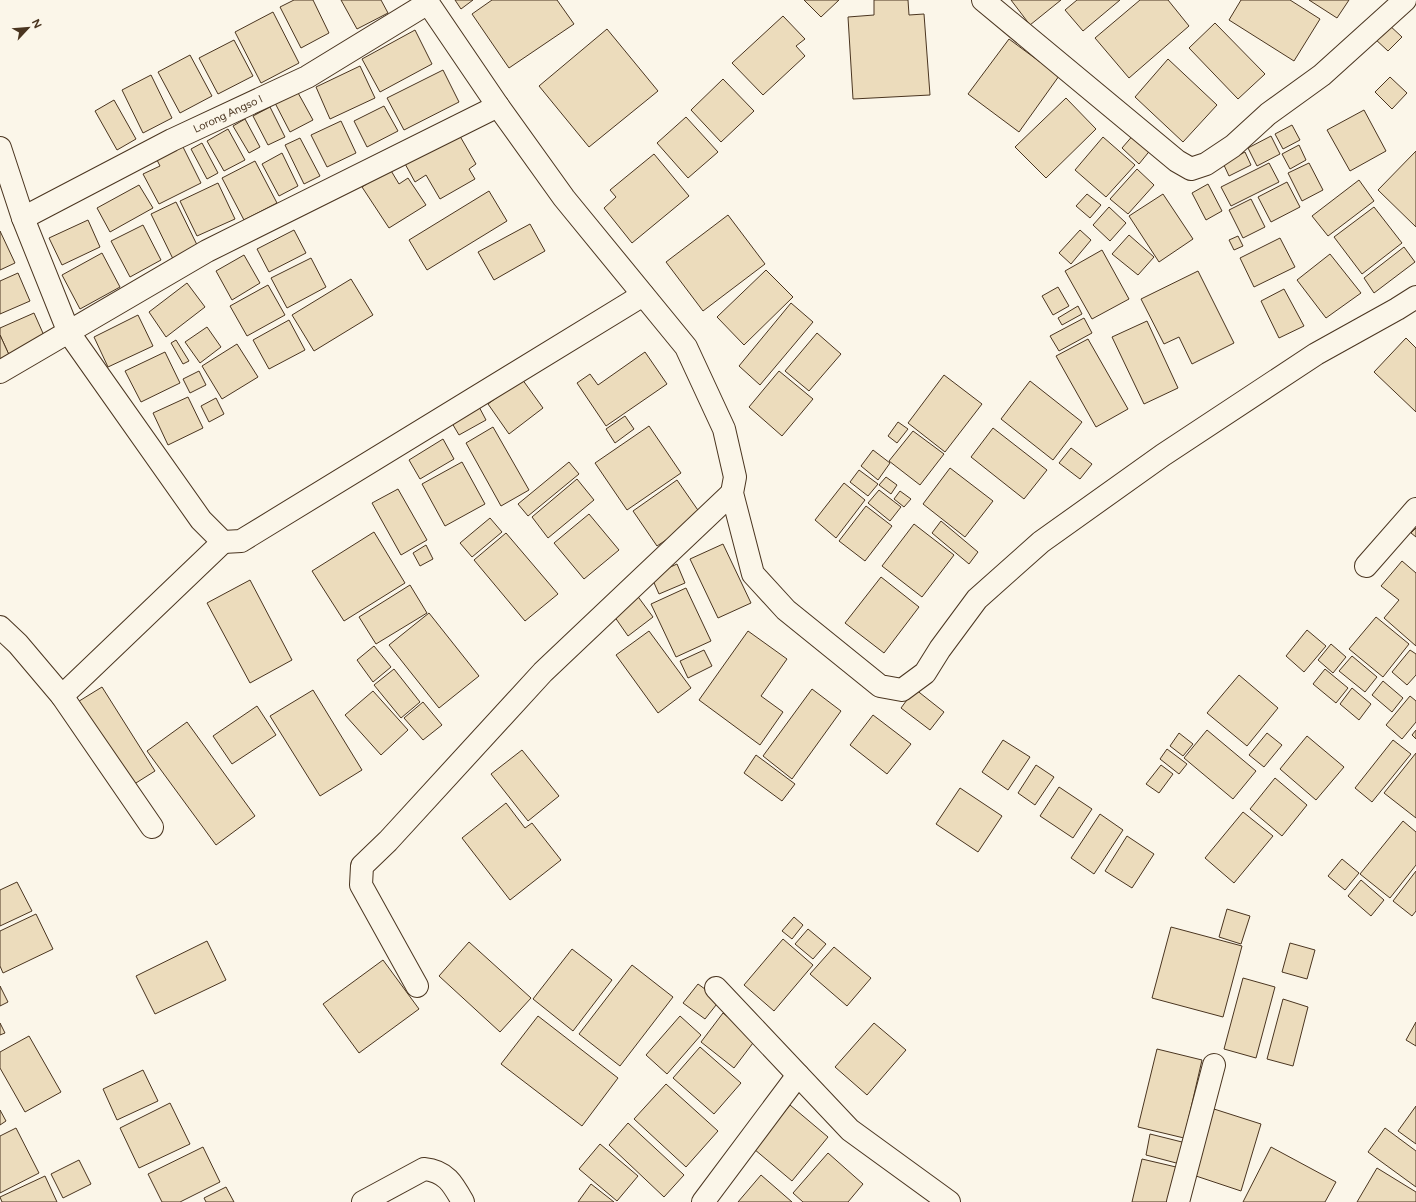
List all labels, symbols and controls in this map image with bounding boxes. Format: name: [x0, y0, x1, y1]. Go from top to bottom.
north arrow: [8, 8, 48, 48]
text: N: [29, 17, 44, 31]
street label: Lorong Angso I: [191, 92, 265, 136]

